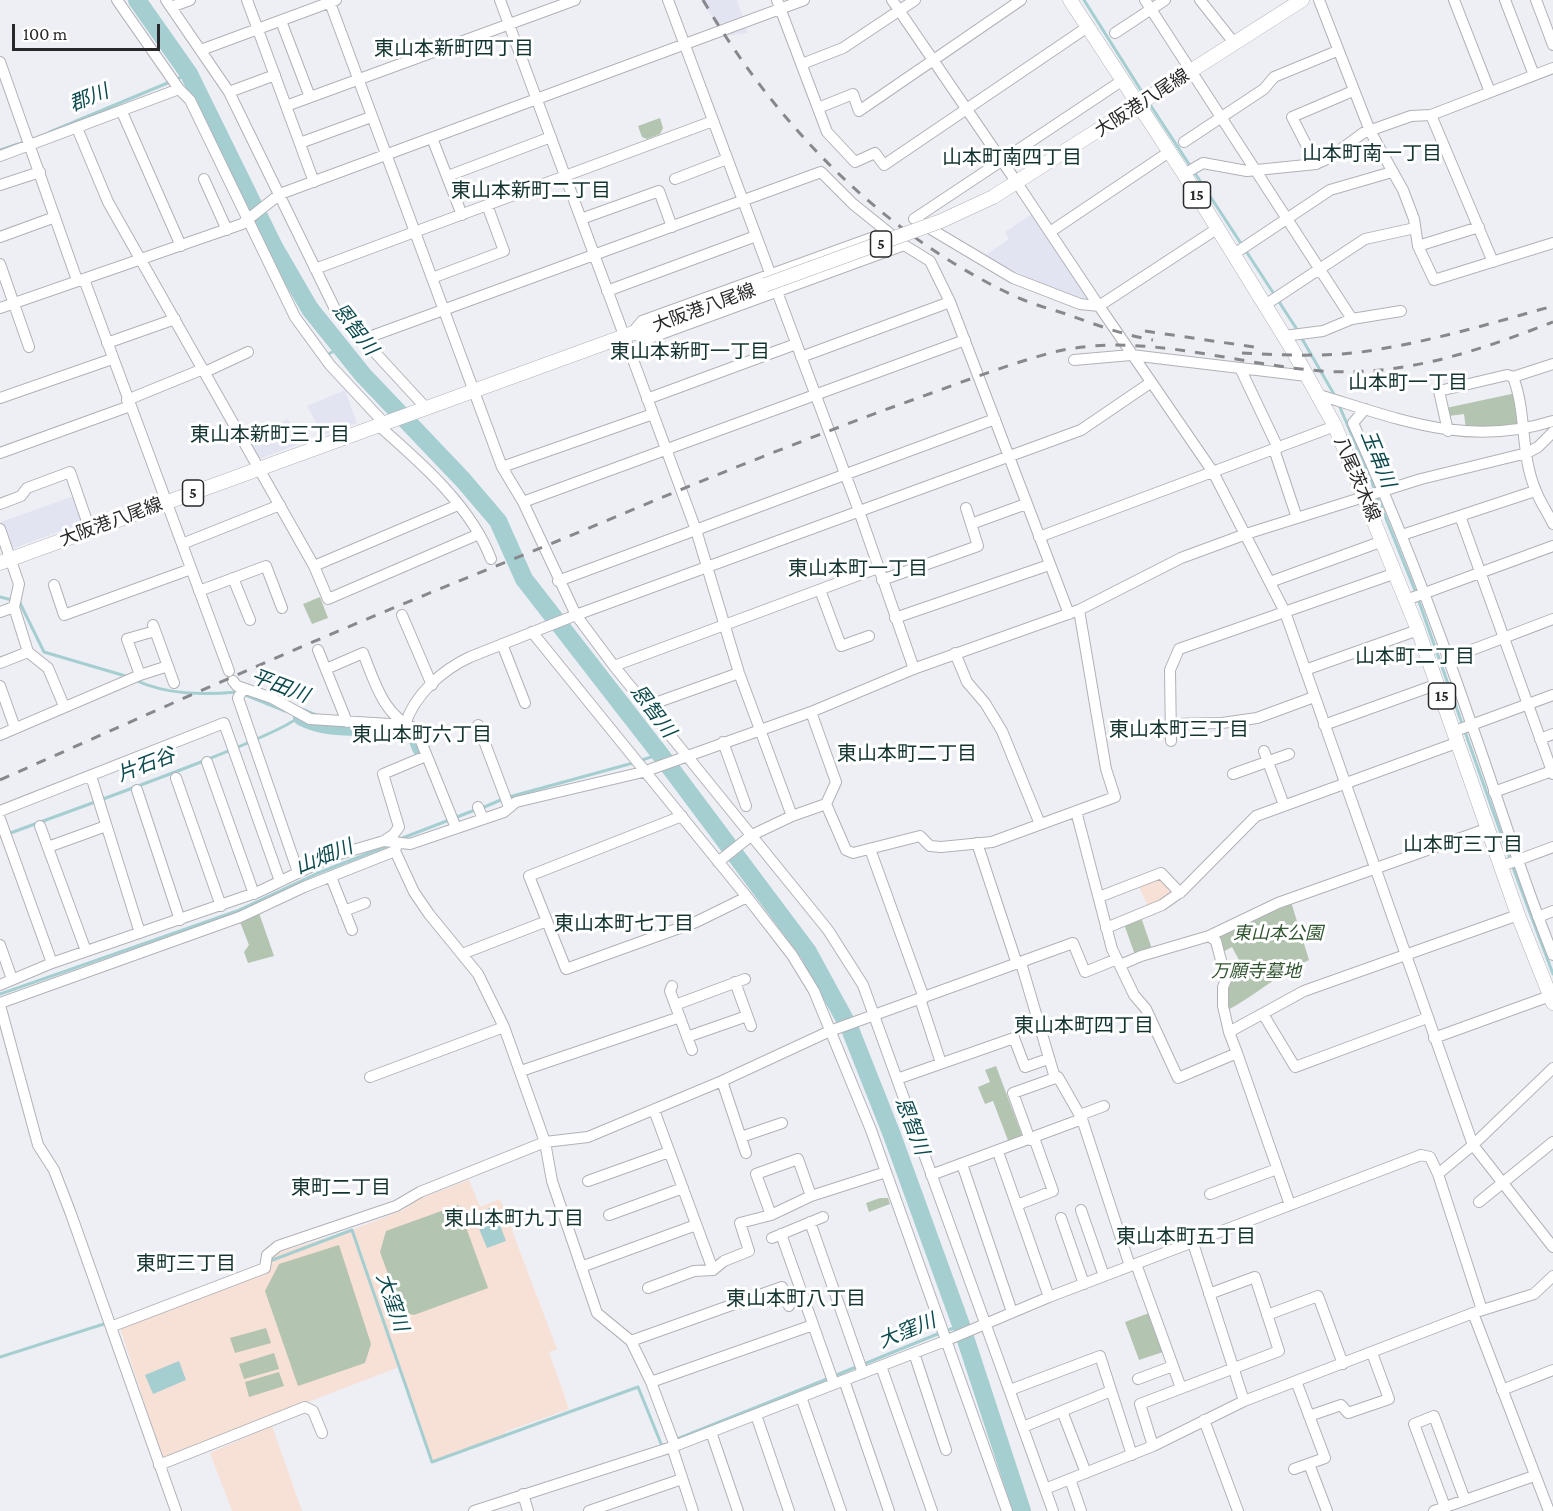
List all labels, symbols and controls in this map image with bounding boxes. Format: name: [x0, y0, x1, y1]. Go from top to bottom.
scale bar: [15, 12, 164, 50]
text: 100 m: [23, 24, 67, 44]
district label: 東山本新町四丁目: [374, 37, 534, 61]
street label: 大阪港八尾線: [1091, 65, 1193, 141]
water label: 郡川: [66, 79, 112, 117]
district label: 山本町南一丁目: [1302, 142, 1442, 166]
district label: 山本町南四丁目: [942, 146, 1082, 170]
district label: 東山本新町二丁目: [451, 179, 611, 203]
road number: 15: [1184, 182, 1210, 208]
road number: 5: [870, 231, 892, 257]
street label: 大阪港八尾線: [650, 279, 758, 337]
water label: 恩智川: [327, 298, 383, 360]
district label: 東山本新町一丁目: [610, 340, 770, 364]
district label: 山本町一丁目: [1348, 371, 1468, 395]
district label: 東山本新町三丁目: [190, 423, 350, 447]
water label: 玉串川: [1356, 427, 1400, 491]
street label: 八尾茨木線: [1329, 433, 1385, 525]
road number: 5: [182, 480, 204, 506]
street label: 大阪港八尾線: [57, 493, 165, 551]
district label: 東山本町一丁目: [788, 557, 928, 581]
district label: 山本町二丁目: [1355, 645, 1475, 669]
water label: 平田川: [248, 664, 312, 708]
water label: 恩智川: [625, 680, 681, 742]
road number: 15: [1428, 683, 1456, 709]
district label: 東山本町三丁目: [1109, 718, 1249, 742]
district label: 東山本町六丁目: [352, 723, 492, 747]
district label: 東山本町二丁目: [837, 742, 977, 766]
water label: 片石谷: [114, 743, 178, 787]
district label: 山本町三丁目: [1403, 833, 1523, 857]
water label: 山畑川: [292, 835, 356, 879]
district label: 東山本町七丁目: [554, 912, 694, 936]
park label: 東山本公園: [1233, 922, 1323, 944]
park label: 万願寺墓地: [1211, 960, 1301, 982]
district label: 東山本町四丁目: [1014, 1014, 1154, 1038]
water label: 恩智川: [890, 1094, 934, 1158]
district label: 東町二丁目: [291, 1176, 391, 1200]
district label: 東山本町九丁目: [444, 1207, 584, 1231]
district label: 東山本町五丁目: [1116, 1225, 1256, 1249]
district label: 東町三丁目: [136, 1252, 236, 1276]
water label: 大窪川: [371, 1270, 413, 1334]
district label: 東山本町八丁目: [726, 1287, 866, 1311]
water label: 大窪川: [875, 1309, 939, 1353]

